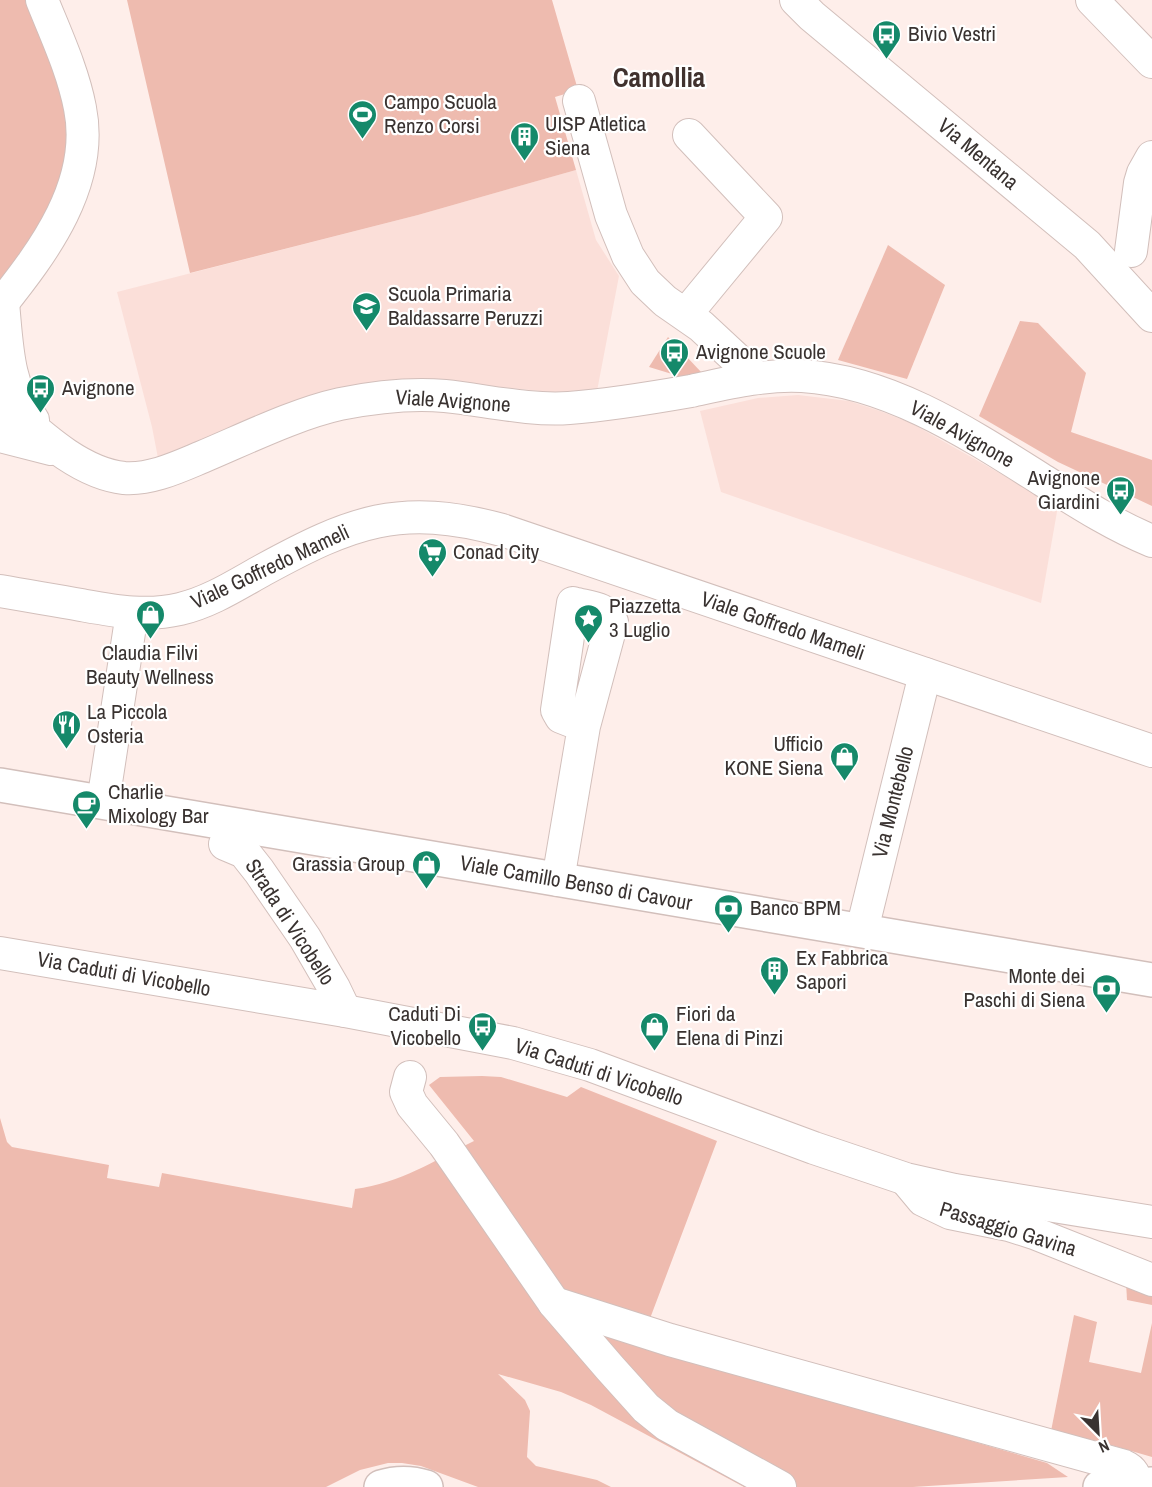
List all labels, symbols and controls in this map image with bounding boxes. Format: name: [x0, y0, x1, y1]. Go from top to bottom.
bus stop icon: Bivio Vestri: [871, 18, 903, 60]
place label: Bivio Vestri: [908, 19, 996, 48]
district label: Camollia: [613, 59, 706, 95]
place label: Campo Scuola Renzo Corsi: [384, 87, 497, 140]
sports icon: Campo Scuola Renzo Corsi: [347, 98, 379, 140]
place label: UISP Atletica Siena: [545, 109, 647, 162]
street label: Via Mentana: [932, 111, 1025, 196]
building icon: UISP Atletica Siena: [508, 120, 540, 162]
place label: Scuola Primaria Baldassarre Peruzzi: [388, 279, 543, 332]
school or university icon: Scuola Primaria Baldassarre Peruzzi: [351, 290, 383, 332]
bus stop icon: Avignone Scuole: [659, 336, 691, 378]
place label: Avignone Scuole: [695, 337, 826, 366]
bus stop icon: Avignone: [25, 372, 57, 414]
place label: Avignone: [61, 373, 134, 402]
street label: Viale Avignone: [395, 382, 512, 419]
street label: Viale Avignone: [905, 393, 1020, 474]
place label: Avignone Giardini: [1027, 463, 1100, 516]
bus stop icon: Avignone Giardini: [1105, 474, 1137, 516]
street label: Viale Goffredo Mameli: [186, 517, 354, 616]
supermarket icon: Conad City: [416, 536, 448, 578]
place label: Conad City: [453, 537, 540, 566]
street label: Viale Goffredo Mameli: [697, 584, 869, 667]
place label: Piazzetta 3 Luglio: [609, 591, 681, 644]
shop icon: Claudia Filvi Beauty Wellness: [134, 598, 166, 640]
place icon: Piazzetta 3 Luglio: [572, 602, 604, 644]
place label: Claudia Filvi Beauty Wellness: [86, 638, 214, 691]
place label: La Piccola Osteria: [87, 697, 168, 750]
restaurant icon: La Piccola Osteria: [50, 708, 82, 750]
place label: Ufficio KONE Siena: [724, 729, 823, 782]
shop icon: Ufficio KONE Siena: [828, 740, 860, 782]
street label: Via Montebello: [865, 743, 920, 861]
place label: Charlie Mixology Bar: [108, 777, 209, 830]
cafe icon: Charlie Mixology Bar: [71, 788, 103, 830]
shop icon: Grassia Group: [410, 848, 442, 890]
street label: Viale Camillo Benso di Cavour: [458, 848, 695, 917]
place label: Grassia Group: [292, 849, 405, 878]
street label: Strada di Vicobello: [239, 853, 342, 991]
bank icon: Banco BPM: [713, 892, 745, 934]
place label: Banco BPM: [750, 893, 841, 922]
place label: Ex Fabbrica Sapori: [796, 943, 888, 996]
street label: Via Caduti di Vicobello: [35, 944, 213, 1003]
building icon: Ex Fabbrica Sapori: [759, 954, 791, 996]
place label: Monte dei Paschi di Siena: [963, 961, 1085, 1014]
bank icon: Monte dei Paschi di Siena: [1090, 972, 1122, 1014]
place label: Caduti Di Vicobello: [388, 999, 461, 1052]
place label: Fiori da Elena di Pinzi: [676, 999, 783, 1052]
bus stop icon: Caduti Di Vicobello: [466, 1010, 498, 1052]
shop icon: Fiori da Elena di Pinzi: [639, 1010, 671, 1052]
street label: Via Caduti di Vicobello: [511, 1031, 687, 1112]
street label: Passaggio Gavina: [936, 1194, 1081, 1263]
north arrow: [1068, 1403, 1128, 1463]
text: N: [1095, 1435, 1113, 1459]

